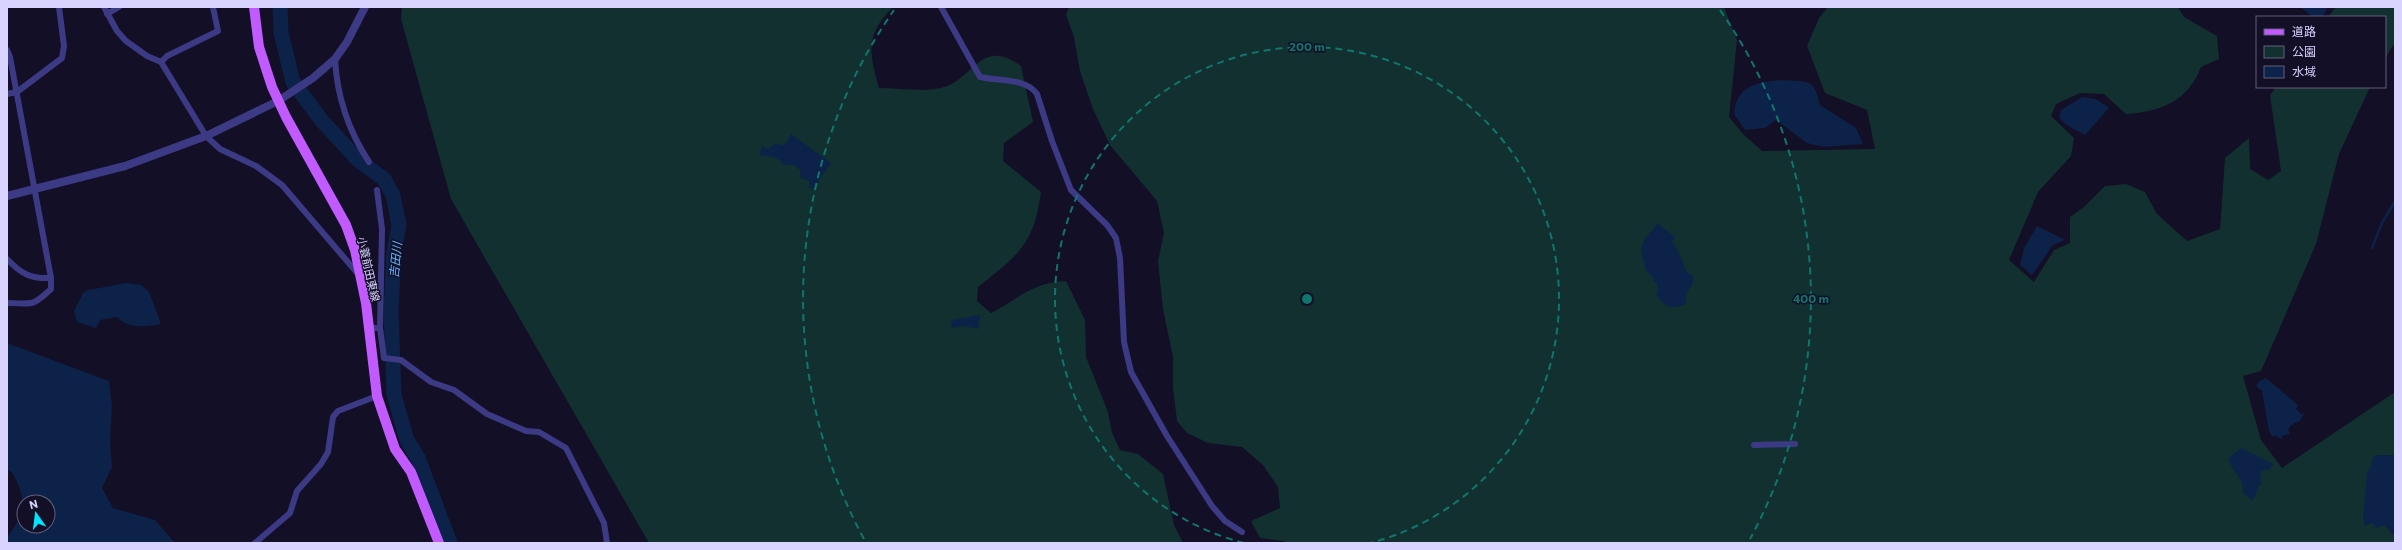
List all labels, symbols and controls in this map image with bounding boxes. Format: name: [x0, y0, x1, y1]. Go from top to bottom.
legend: [2256, 16, 2386, 88]
text: 道路: [2292, 24, 2316, 38]
text: 200 m: [1289, 39, 1325, 53]
text: 公園: [2292, 44, 2316, 58]
text: 水域: [2292, 64, 2316, 78]
street label: 小蓑前田東線: [355, 235, 383, 303]
water label: 吉田川: [386, 239, 404, 279]
text: 400 m: [1793, 291, 1829, 305]
centre of rings: [1300, 292, 1314, 306]
north arrow: [16, 494, 56, 534]
text: N: [28, 497, 39, 511]

